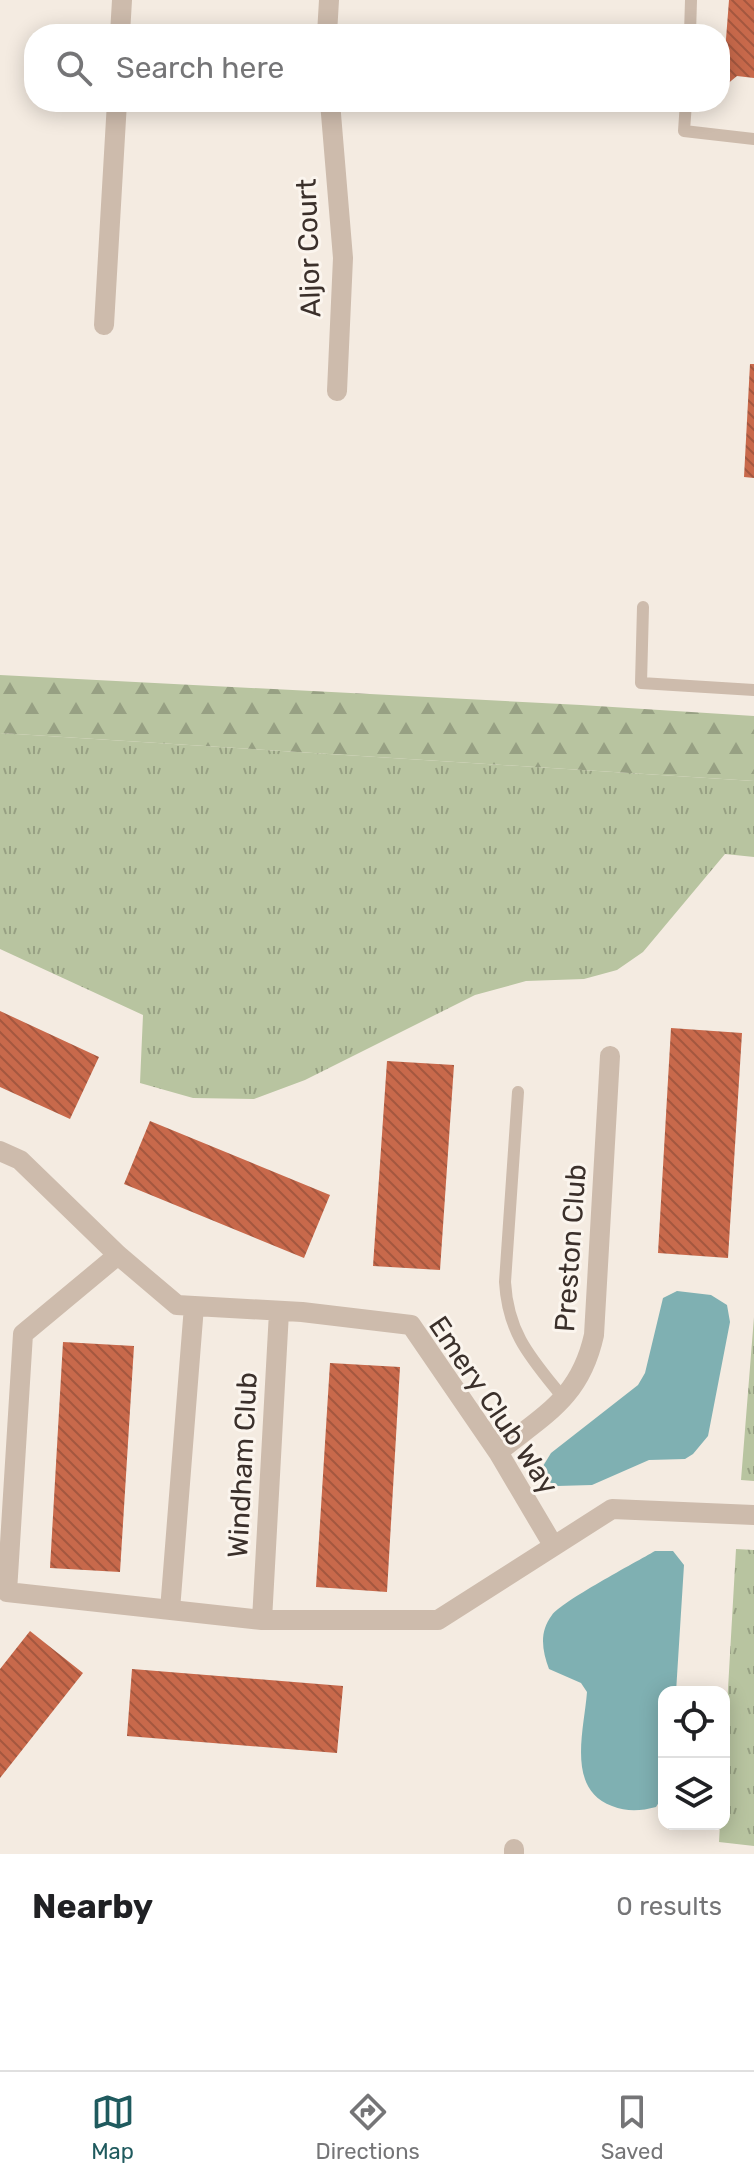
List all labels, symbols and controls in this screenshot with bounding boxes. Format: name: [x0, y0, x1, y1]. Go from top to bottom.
search box: [24, 24, 730, 112]
icon: search: [52, 46, 96, 90]
text: Search here: [116, 50, 284, 86]
street label: Aljor Court: [290, 178, 327, 318]
street label: Preston Club: [548, 1163, 593, 1333]
street label: Emery Club Way: [422, 1310, 565, 1501]
street label: Windham Club: [221, 1371, 264, 1559]
map controls: [658, 1686, 730, 1830]
button: locate: [658, 1686, 730, 1758]
button: layers: [658, 1758, 730, 1830]
text: Nearby: [32, 1886, 153, 1927]
text: 0 results: [616, 1891, 722, 1922]
tab: Map: [91, 2090, 135, 2165]
tab: Directions: [316, 2090, 420, 2165]
tab: Saved: [601, 2090, 664, 2165]

